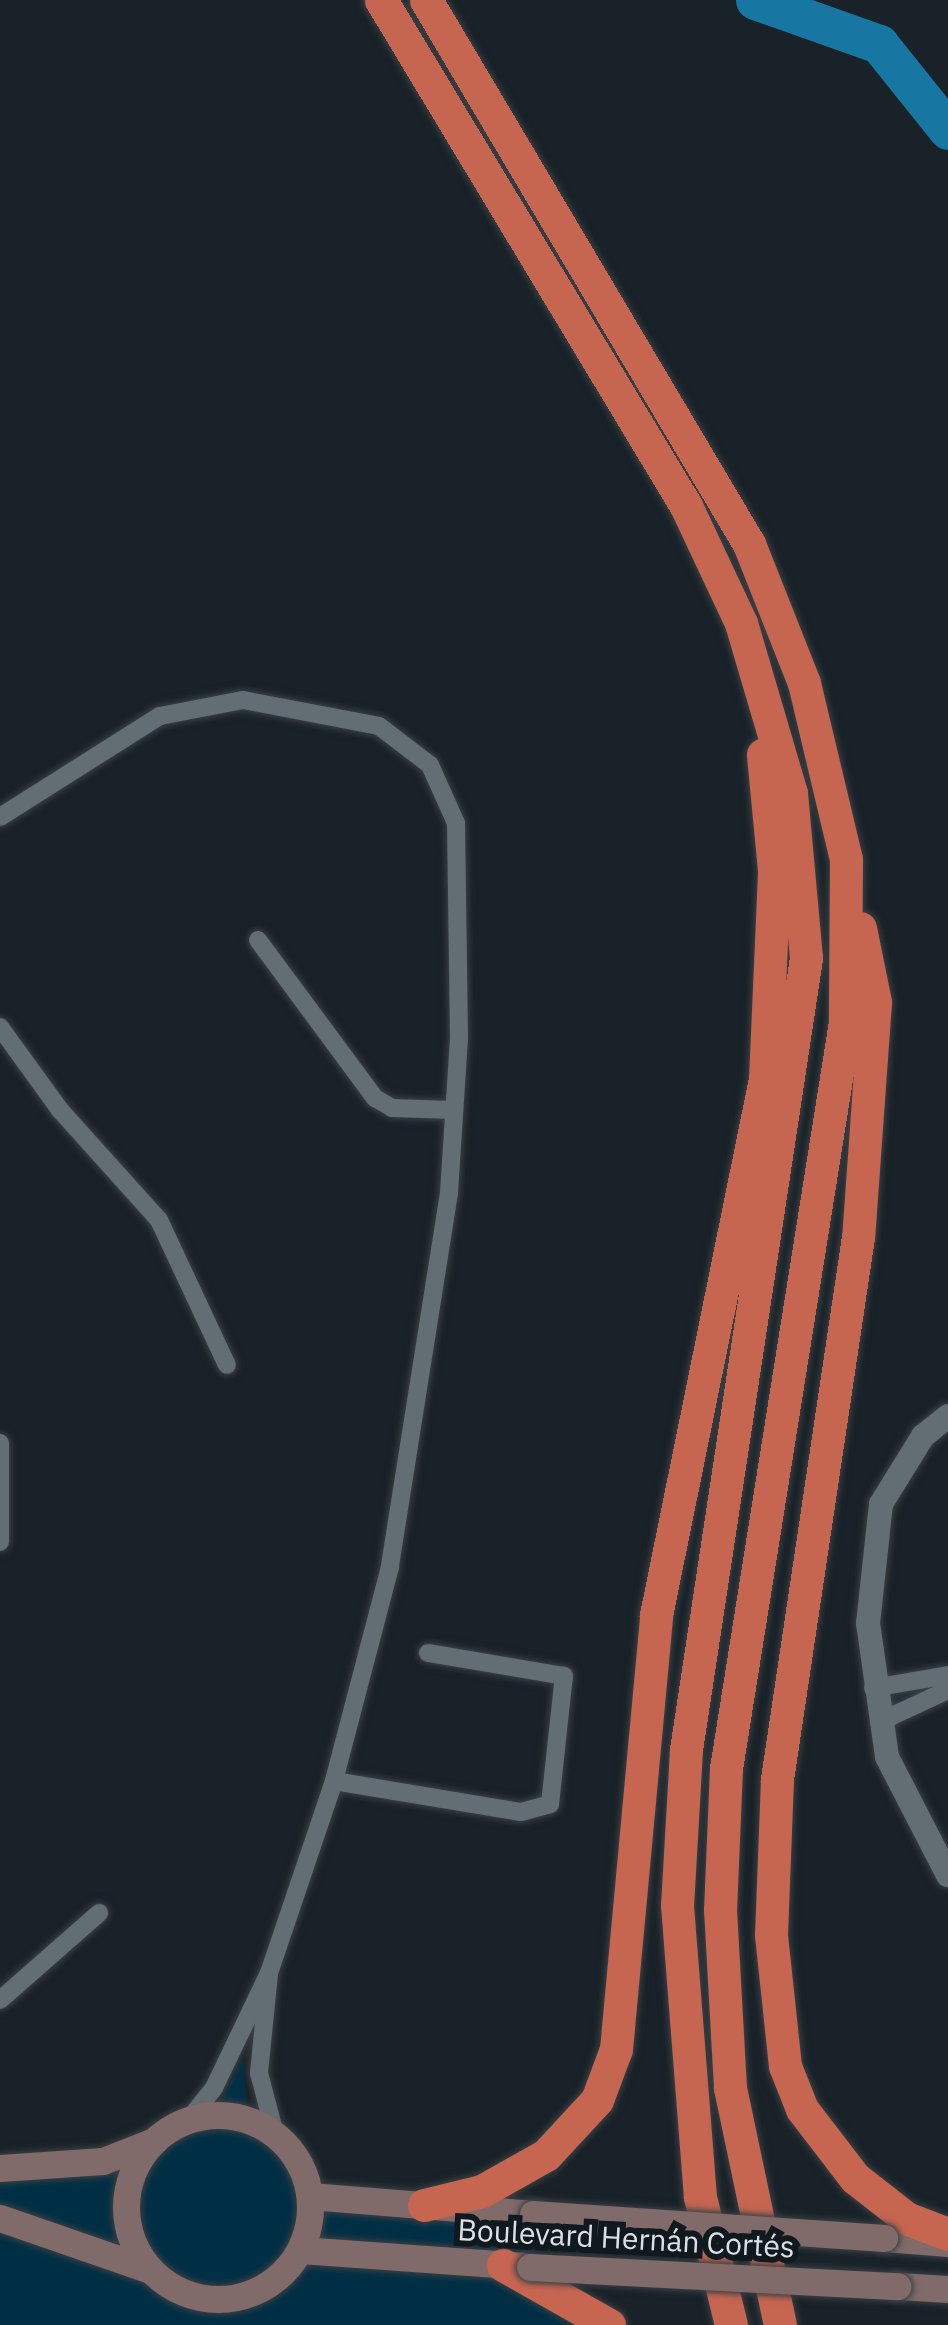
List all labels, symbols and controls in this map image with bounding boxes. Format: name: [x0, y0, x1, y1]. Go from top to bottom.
street label: Boulevard Hernán Cortés: [457, 2211, 795, 2265]

